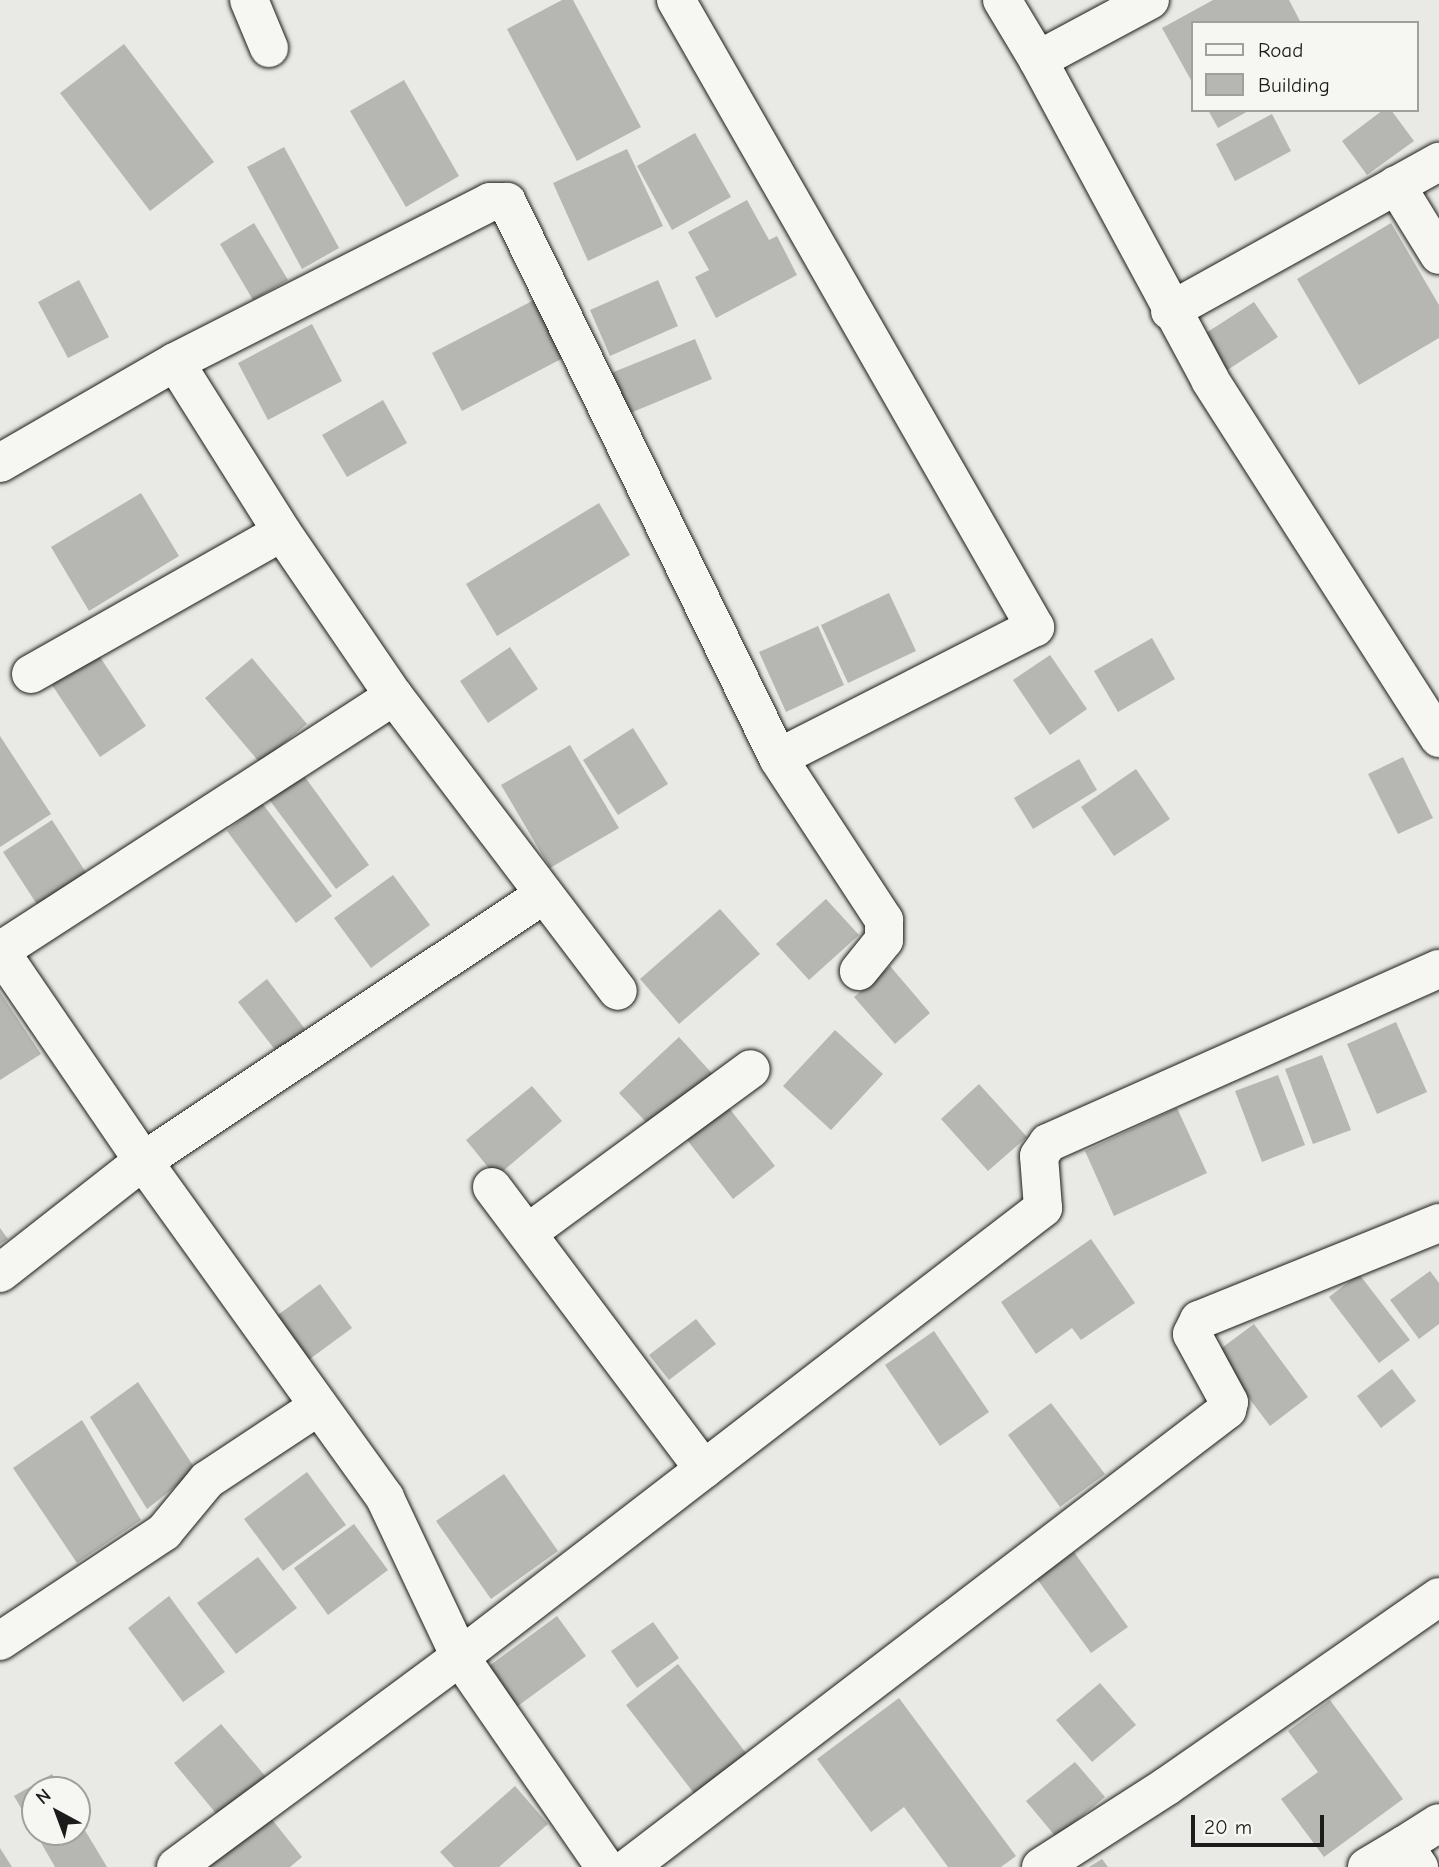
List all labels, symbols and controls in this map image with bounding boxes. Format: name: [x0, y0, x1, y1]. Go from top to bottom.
legend: [1190, 21, 1418, 112]
text: Road: [1258, 38, 1303, 62]
text: Building: [1258, 73, 1330, 97]
north arrow: [21, 1776, 91, 1846]
text: N: [32, 1784, 55, 1809]
scale bar: [1194, 1800, 1327, 1844]
text: 20 m: [1204, 1815, 1252, 1839]

